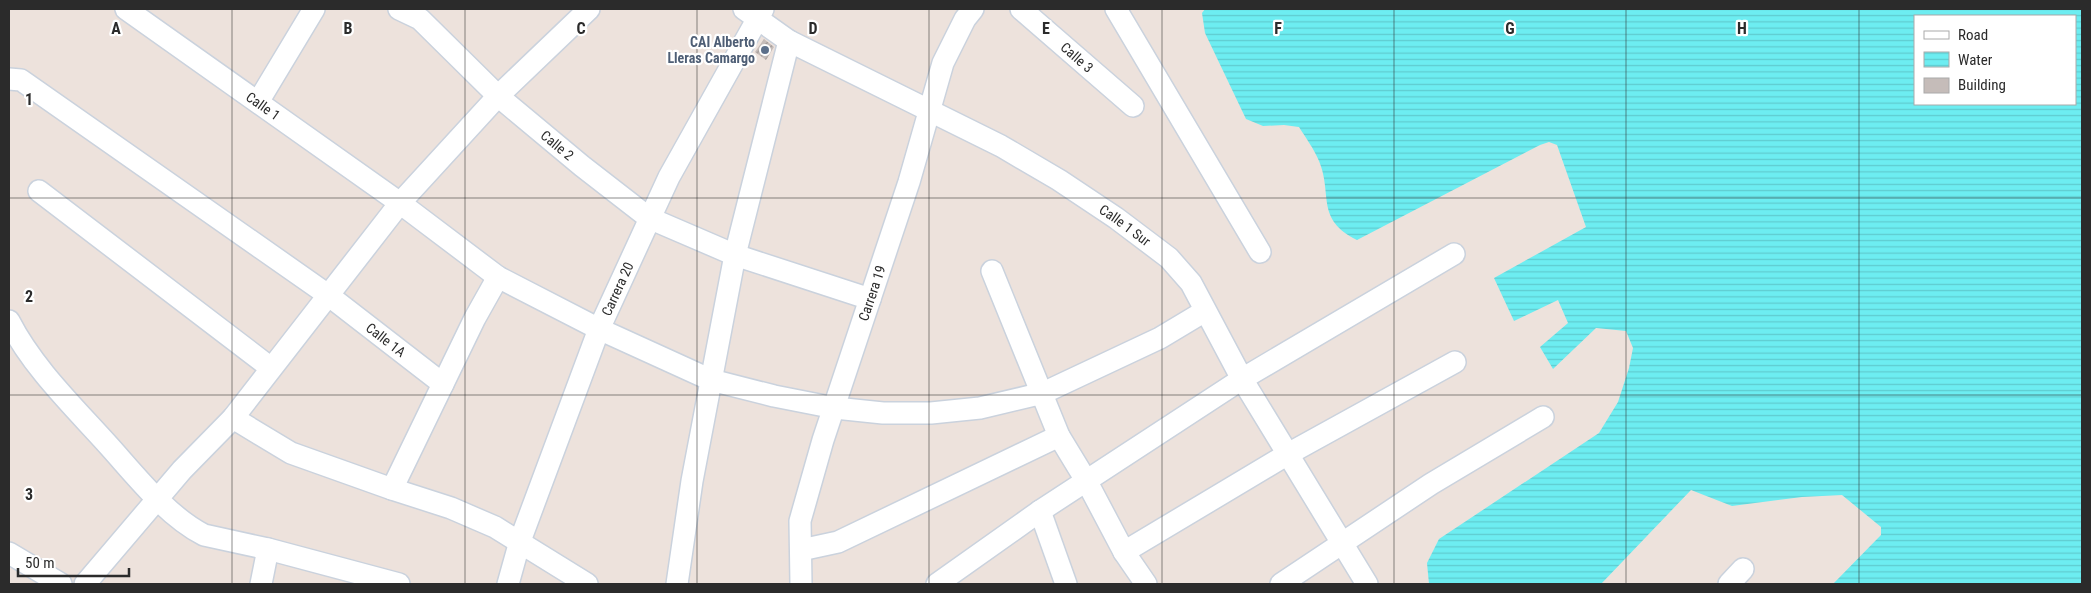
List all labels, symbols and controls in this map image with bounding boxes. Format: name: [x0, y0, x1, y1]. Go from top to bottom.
legend: [1914, 15, 2076, 105]
text: A: [111, 19, 121, 38]
text: B: [344, 19, 353, 38]
text: C: [576, 19, 586, 38]
text: D: [808, 19, 818, 38]
text: E: [1042, 19, 1050, 38]
text: F: [1274, 19, 1282, 38]
text: G: [1505, 19, 1515, 38]
text: H: [1737, 19, 1747, 38]
text: Road: [1958, 26, 1988, 44]
place label: CAI Alberto Lleras Camargo: [667, 34, 755, 66]
street label: Calle 3: [1057, 39, 1096, 76]
marker: CAI Alberto Lleras Camargo: [759, 44, 771, 56]
text: Water: [1958, 51, 1993, 69]
text: Building: [1958, 76, 2006, 94]
street label: Calle 1: [243, 89, 283, 124]
text: 1: [25, 90, 33, 109]
street label: Calle 2: [538, 127, 577, 164]
street label: Calle 1 Sur: [1096, 201, 1154, 249]
street label: Carrera 20: [598, 259, 637, 318]
street label: Carrera 19: [855, 263, 889, 323]
text: 2: [25, 287, 33, 306]
street label: Calle 1A: [363, 319, 409, 360]
text: 3: [25, 485, 33, 504]
scale bar: [18, 546, 129, 578]
text: 50 m: [25, 554, 55, 572]

